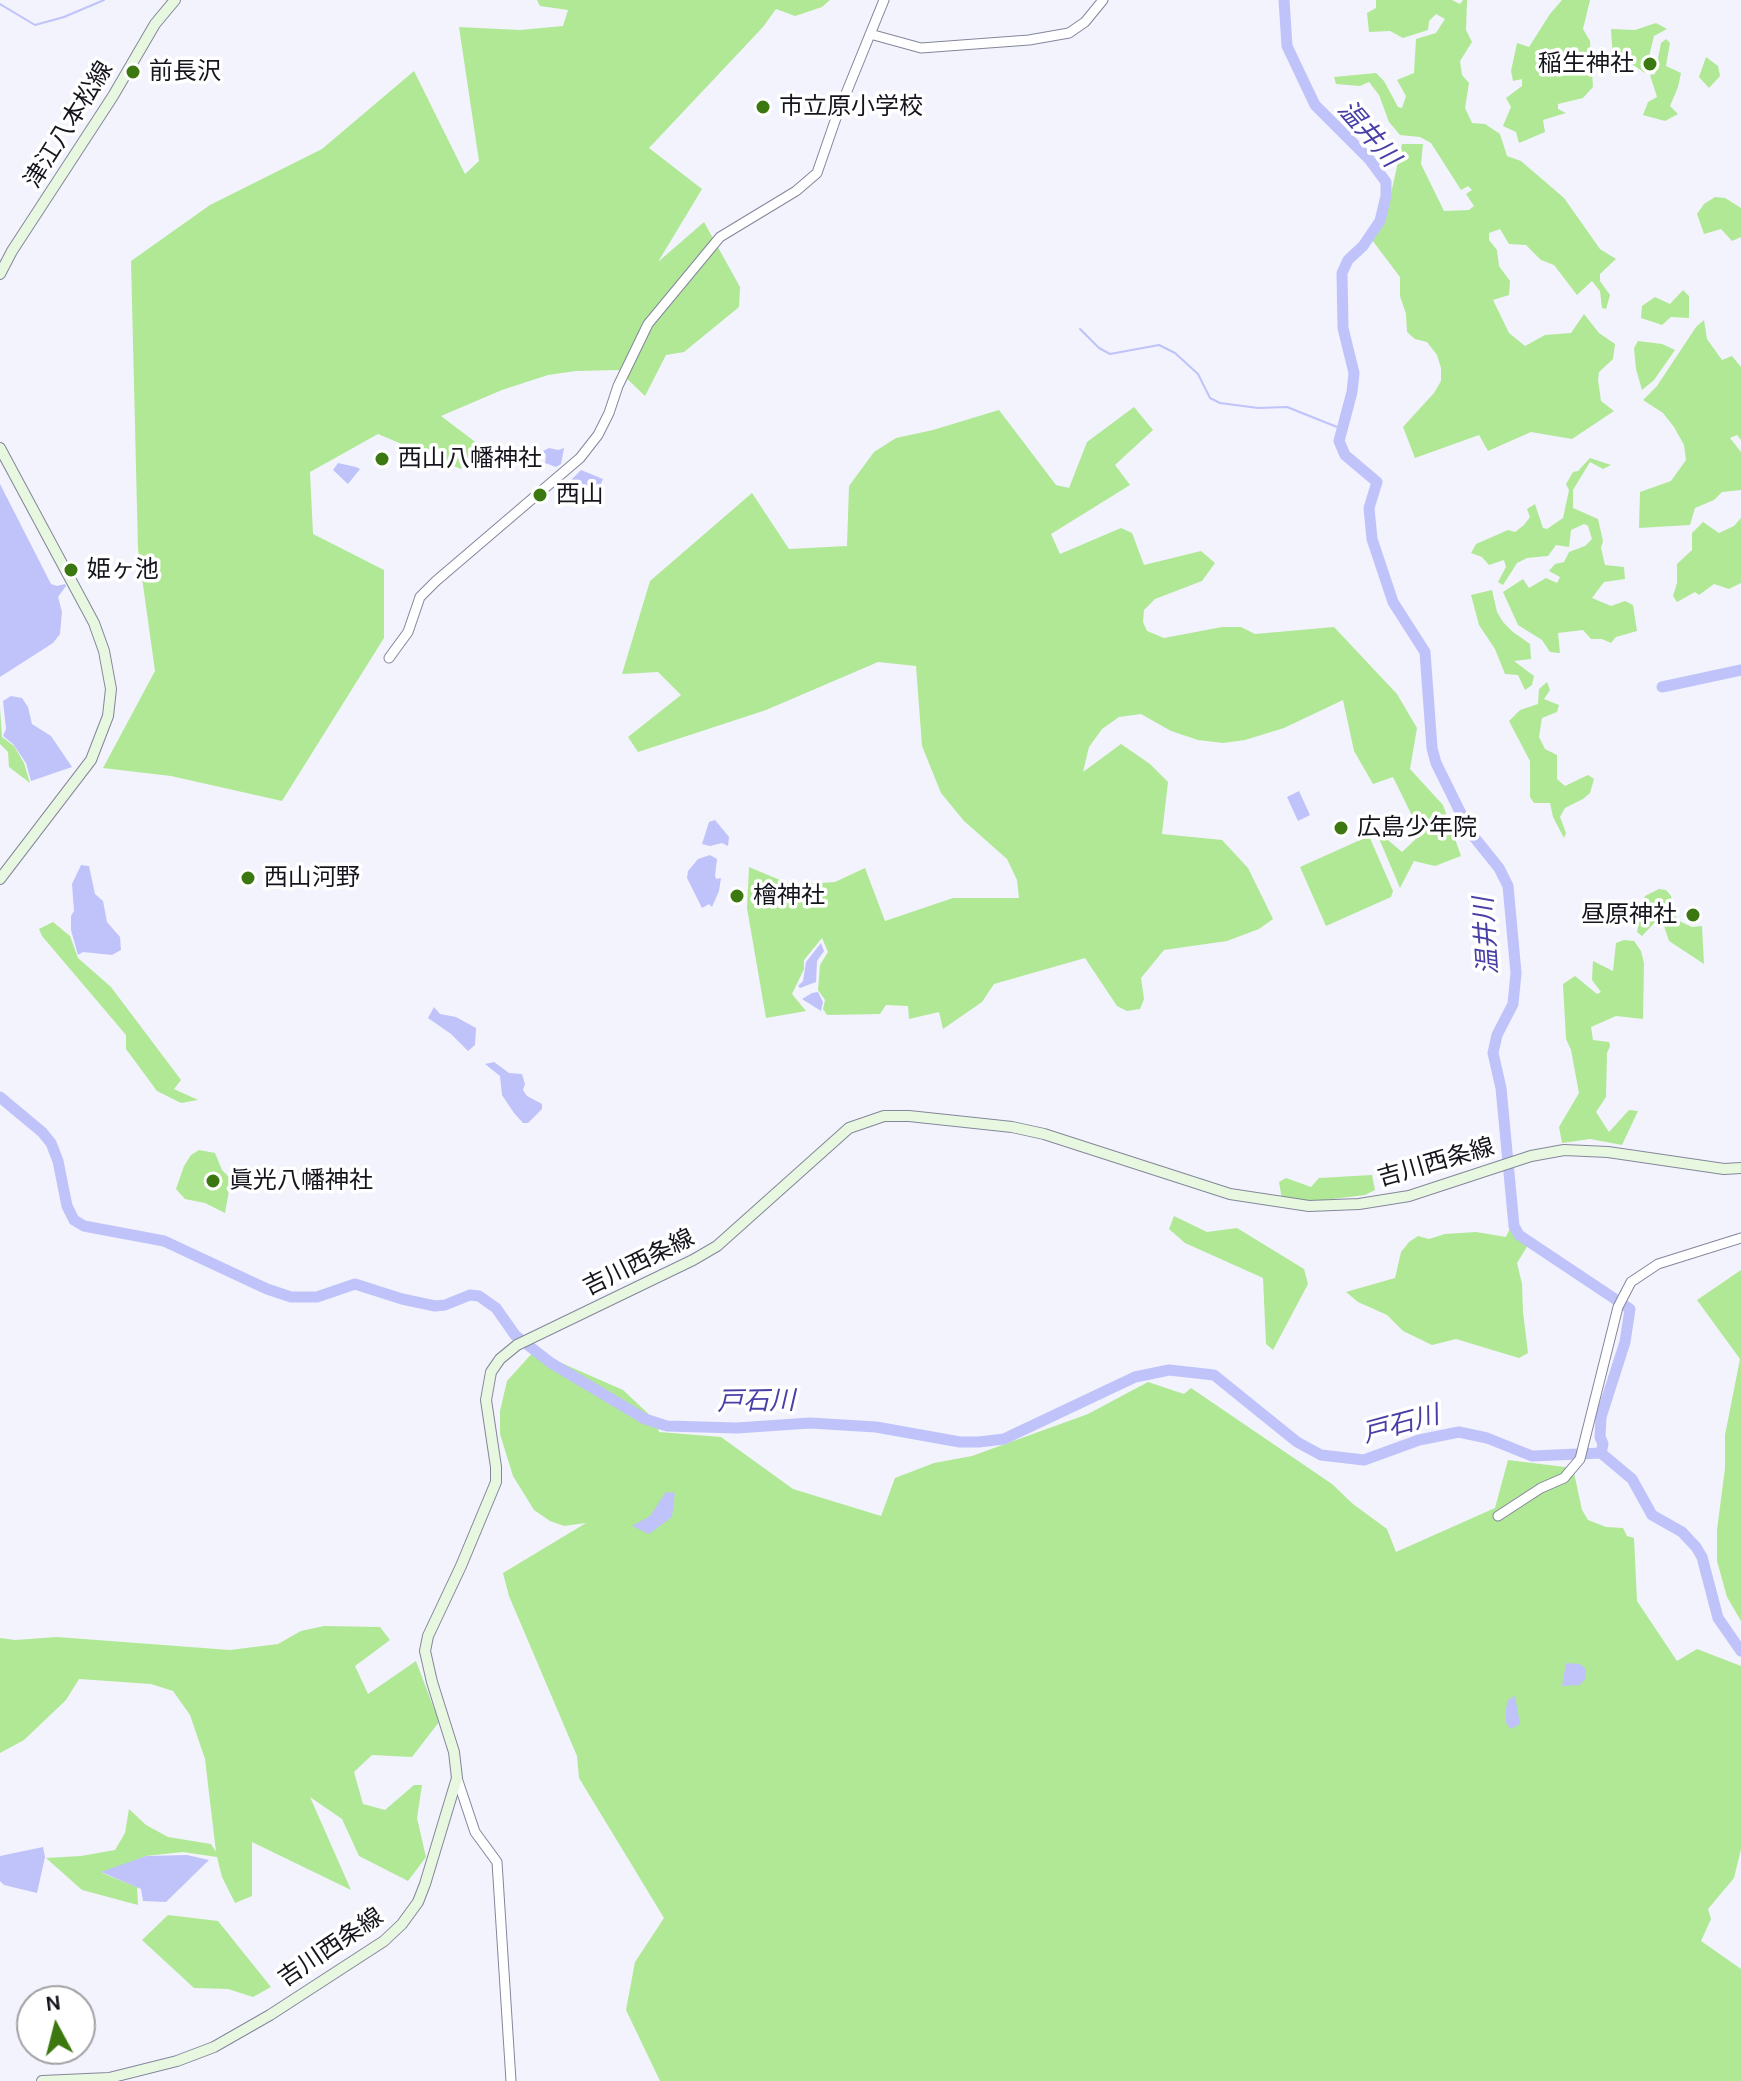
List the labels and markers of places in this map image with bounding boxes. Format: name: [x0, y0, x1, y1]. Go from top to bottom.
place label: 稲生神社: [1538, 50, 1634, 78]
marker: 稲生神社: [1641, 55, 1659, 73]
place label: 前長沢: [149, 58, 221, 86]
marker: 前長沢: [124, 63, 142, 81]
place label: 市立原小学校: [779, 93, 923, 121]
marker: 市立原小学校: [754, 98, 772, 116]
place label: 西山八幡神社: [398, 445, 542, 473]
marker: 西山八幡神社: [373, 450, 391, 468]
place label: 西山: [556, 481, 604, 509]
marker: 西山: [531, 486, 549, 504]
place label: 姫ヶ池: [87, 556, 159, 584]
marker: 姫ヶ池: [62, 561, 80, 579]
place label: 広島少年院: [1357, 814, 1477, 842]
marker: 広島少年院: [1332, 819, 1350, 837]
place label: 西山河野: [264, 864, 360, 892]
marker: 西山河野: [239, 869, 257, 887]
place label: 檜神社: [753, 882, 825, 910]
marker: 檜神社: [728, 887, 746, 905]
place label: 昼原神社: [1581, 901, 1677, 929]
marker: 昼原神社: [1684, 906, 1702, 924]
place label: 眞光八幡神社: [229, 1167, 373, 1195]
marker: 眞光八幡神社: [204, 1172, 222, 1190]

